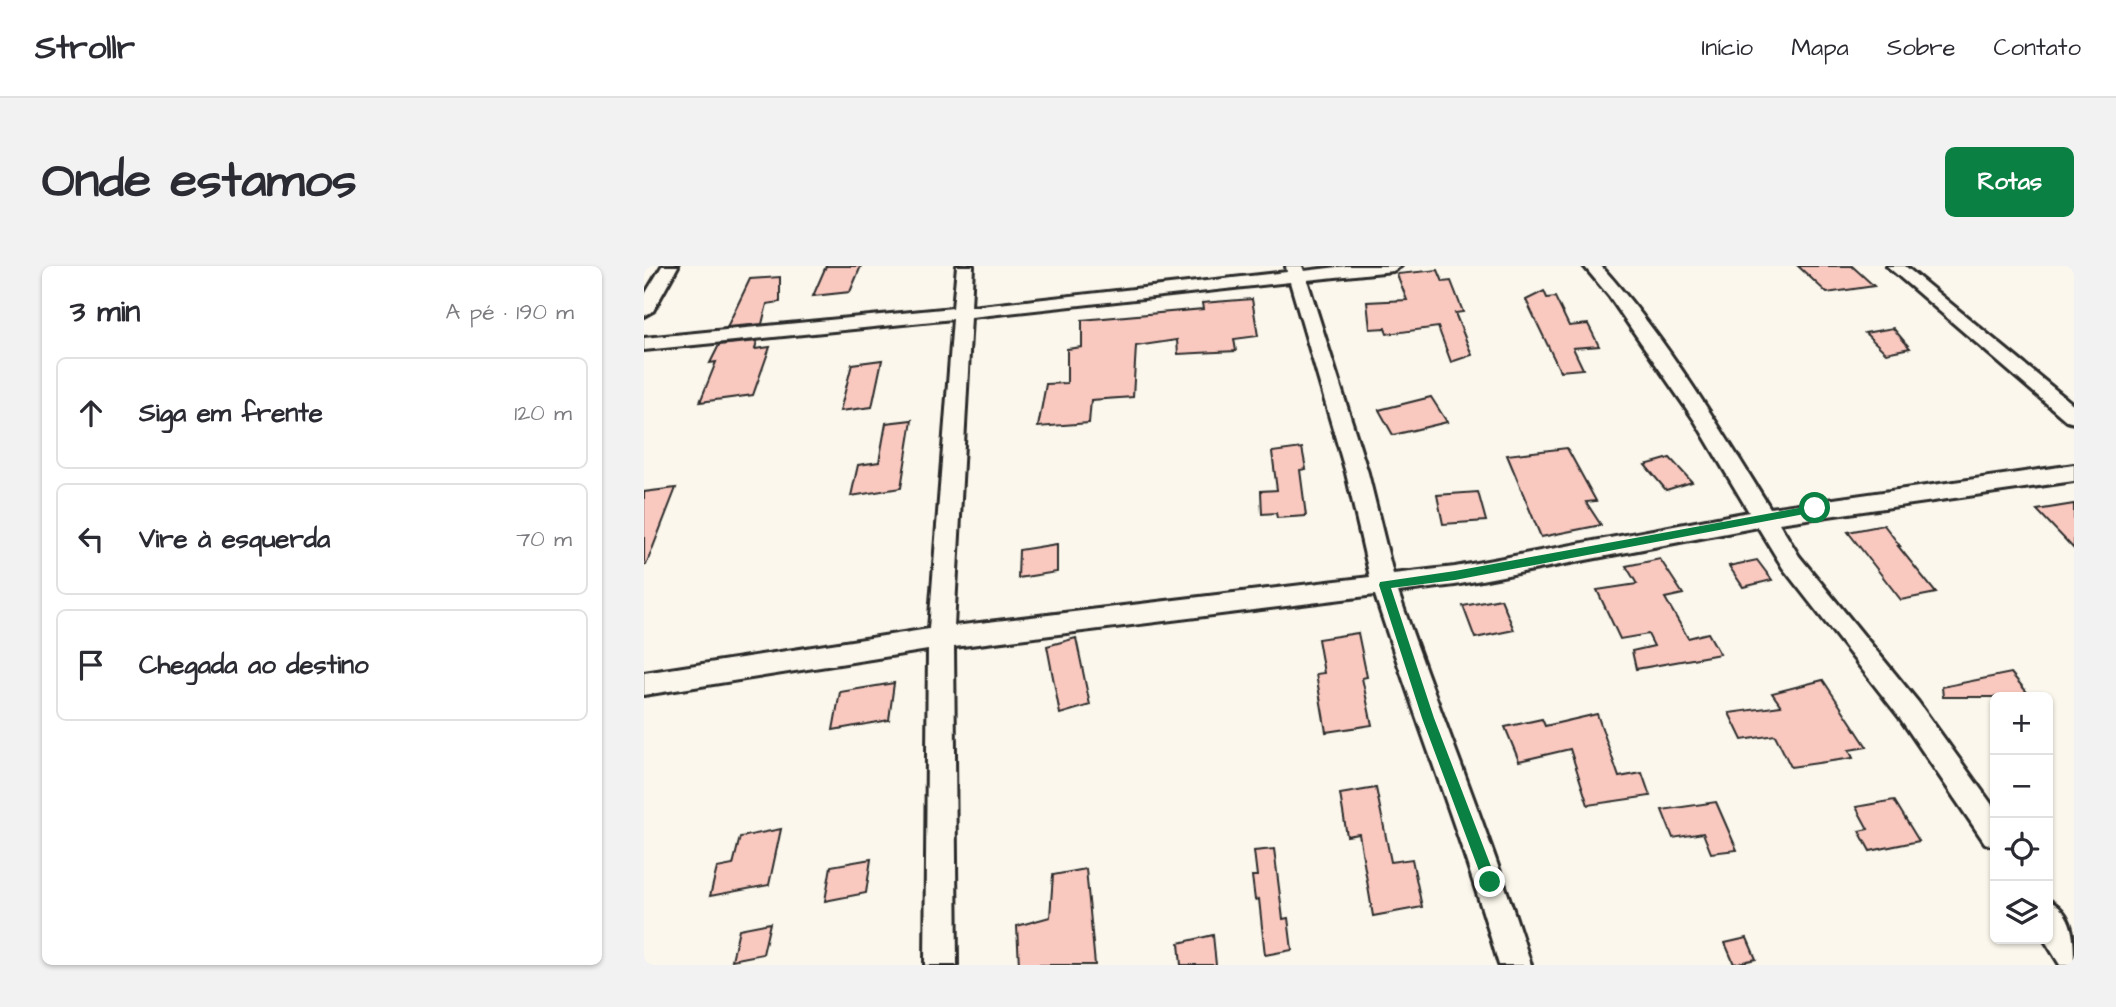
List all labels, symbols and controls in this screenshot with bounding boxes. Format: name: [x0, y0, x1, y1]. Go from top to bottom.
text: Strollr: [35, 25, 135, 71]
text: Início: [1702, 31, 1753, 65]
text: Mapa: [1791, 31, 1849, 65]
text: Sobre: [1887, 31, 1955, 65]
text: Contato: [1993, 31, 2081, 65]
button: Rotas: [1945, 147, 2074, 217]
text: Onde estamos: [42, 148, 357, 216]
text: 3 min: [70, 291, 140, 333]
text: A pé · 190 m: [446, 296, 574, 328]
icon: ahead: [72, 394, 110, 432]
text: Siga em frente: [139, 395, 323, 431]
text: 120 m: [514, 397, 572, 429]
route start: [1799, 492, 1830, 523]
icon: left: [72, 520, 110, 558]
text: Vire à esquerda: [139, 521, 330, 557]
text: 70 m: [516, 523, 572, 555]
icon: arrive: [72, 646, 110, 684]
text: Chegada ao destino: [139, 647, 369, 683]
map controls: [1990, 692, 2053, 944]
button: +: [1990, 692, 2053, 755]
button: −: [1990, 755, 2053, 818]
button: locate: [1990, 818, 2053, 881]
route end: [1474, 866, 1505, 897]
button: layers: [1990, 881, 2053, 944]

